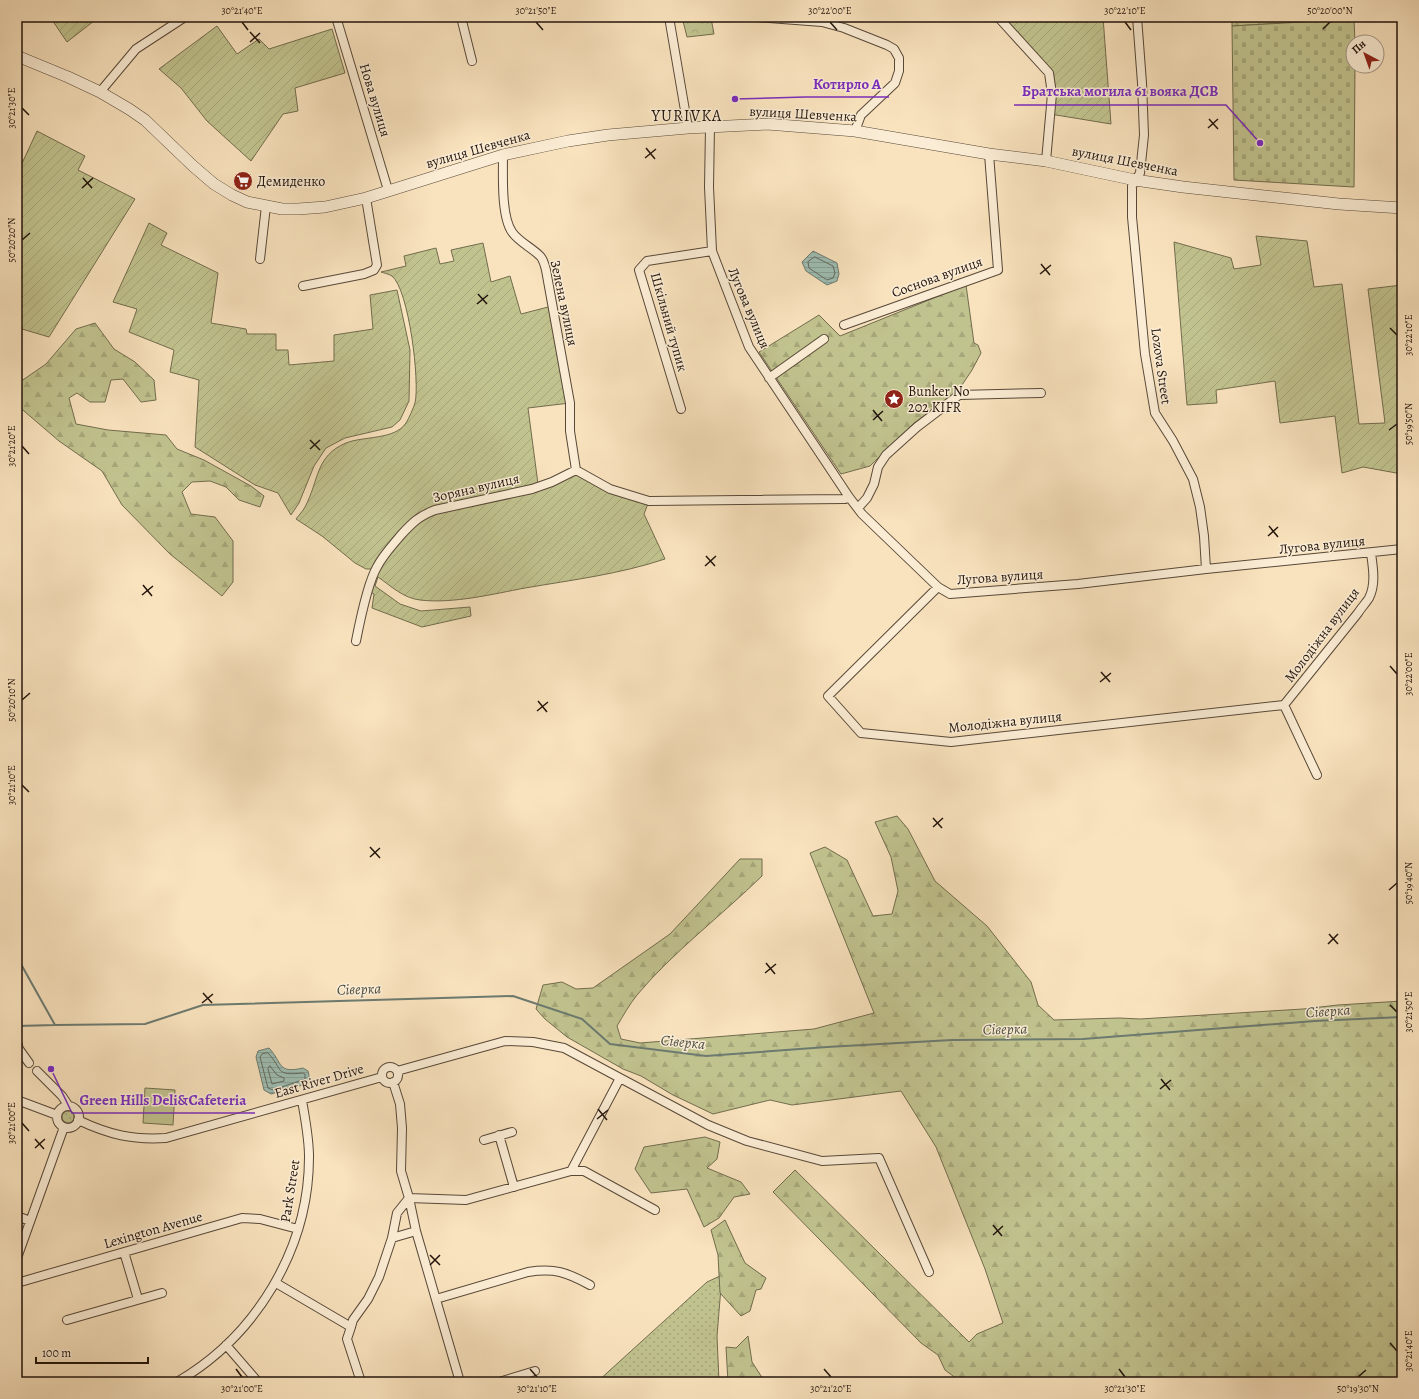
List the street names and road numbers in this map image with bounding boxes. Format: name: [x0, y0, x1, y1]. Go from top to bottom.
street label: Нова вулиця: [355, 61, 395, 139]
street label: вулиця Шевченка: [749, 102, 858, 126]
street label: вулиця Шевченка: [424, 125, 533, 173]
street label: вулиця Шевченка: [1070, 141, 1180, 181]
street label: Соснова вулиця: [889, 252, 985, 302]
street label: Зелена вулиця: [546, 258, 582, 348]
street label: Лугова вулиця: [723, 264, 775, 352]
street label: Шкільний тупик: [646, 270, 692, 374]
street label: Lozova Street: [1146, 327, 1176, 406]
street label: Зоряна вулиця: [431, 469, 521, 507]
street label: Лугова вулиця: [1278, 531, 1366, 559]
street label: Лугова вулиця: [956, 564, 1044, 589]
street label: Молодіжна вулиця: [1280, 584, 1364, 686]
street label: Молодіжна вулиця: [947, 707, 1063, 737]
street label: Еаst Rіvеr Drive: [272, 1059, 366, 1103]
street label: Park Street: [276, 1158, 304, 1224]
street label: Lexington Avenue: [101, 1207, 205, 1253]

